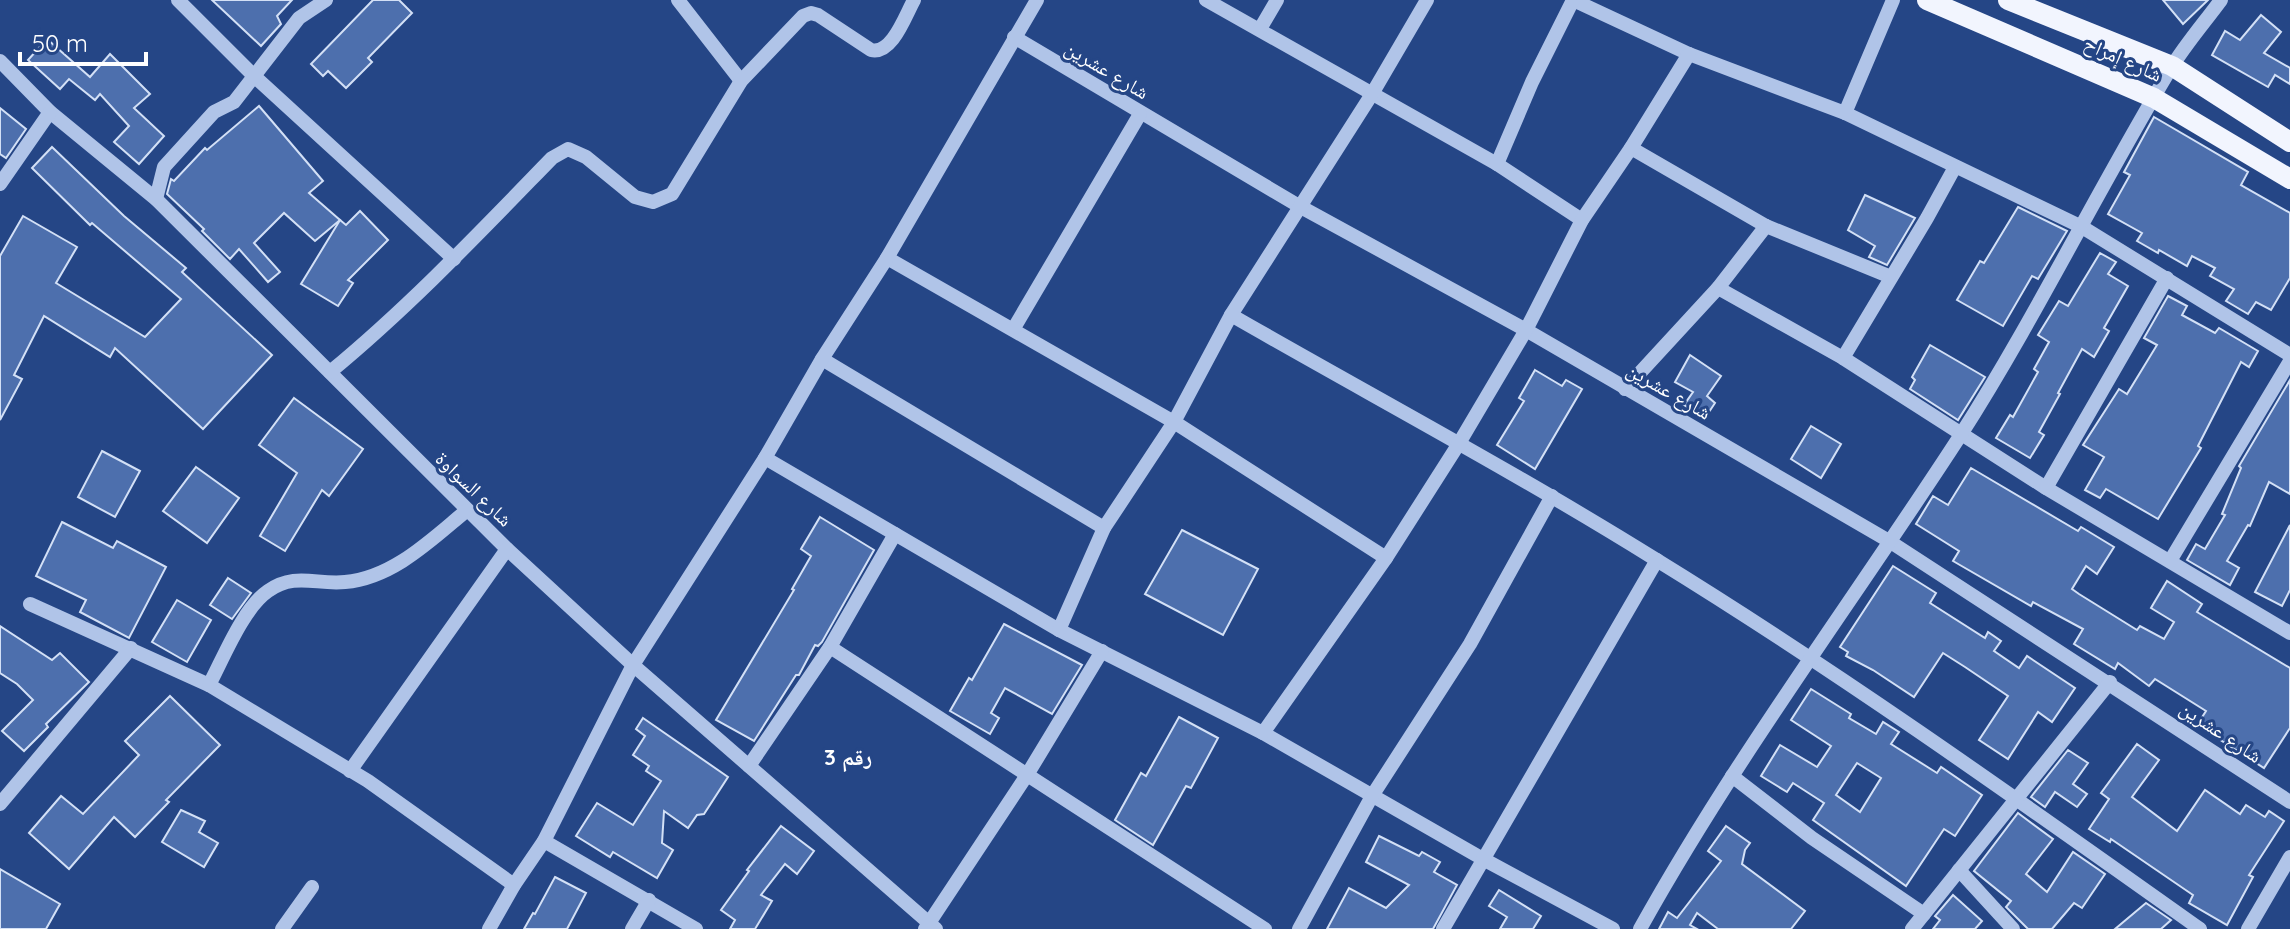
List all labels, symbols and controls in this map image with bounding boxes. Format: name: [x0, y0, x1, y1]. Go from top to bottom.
scale bar: [20, 16, 146, 66]
text: 50 m: [32, 28, 88, 58]
street label: شارع إمراح: [2079, 30, 2166, 89]
street label: شارع عشرين: [1060, 35, 1154, 105]
street label: شارع عشرين: [1622, 356, 1716, 426]
street label: شارع السواوة: [430, 446, 518, 532]
street label: شارع عشرين: [2175, 695, 2267, 769]
district label: رقم 3: [824, 743, 872, 772]

